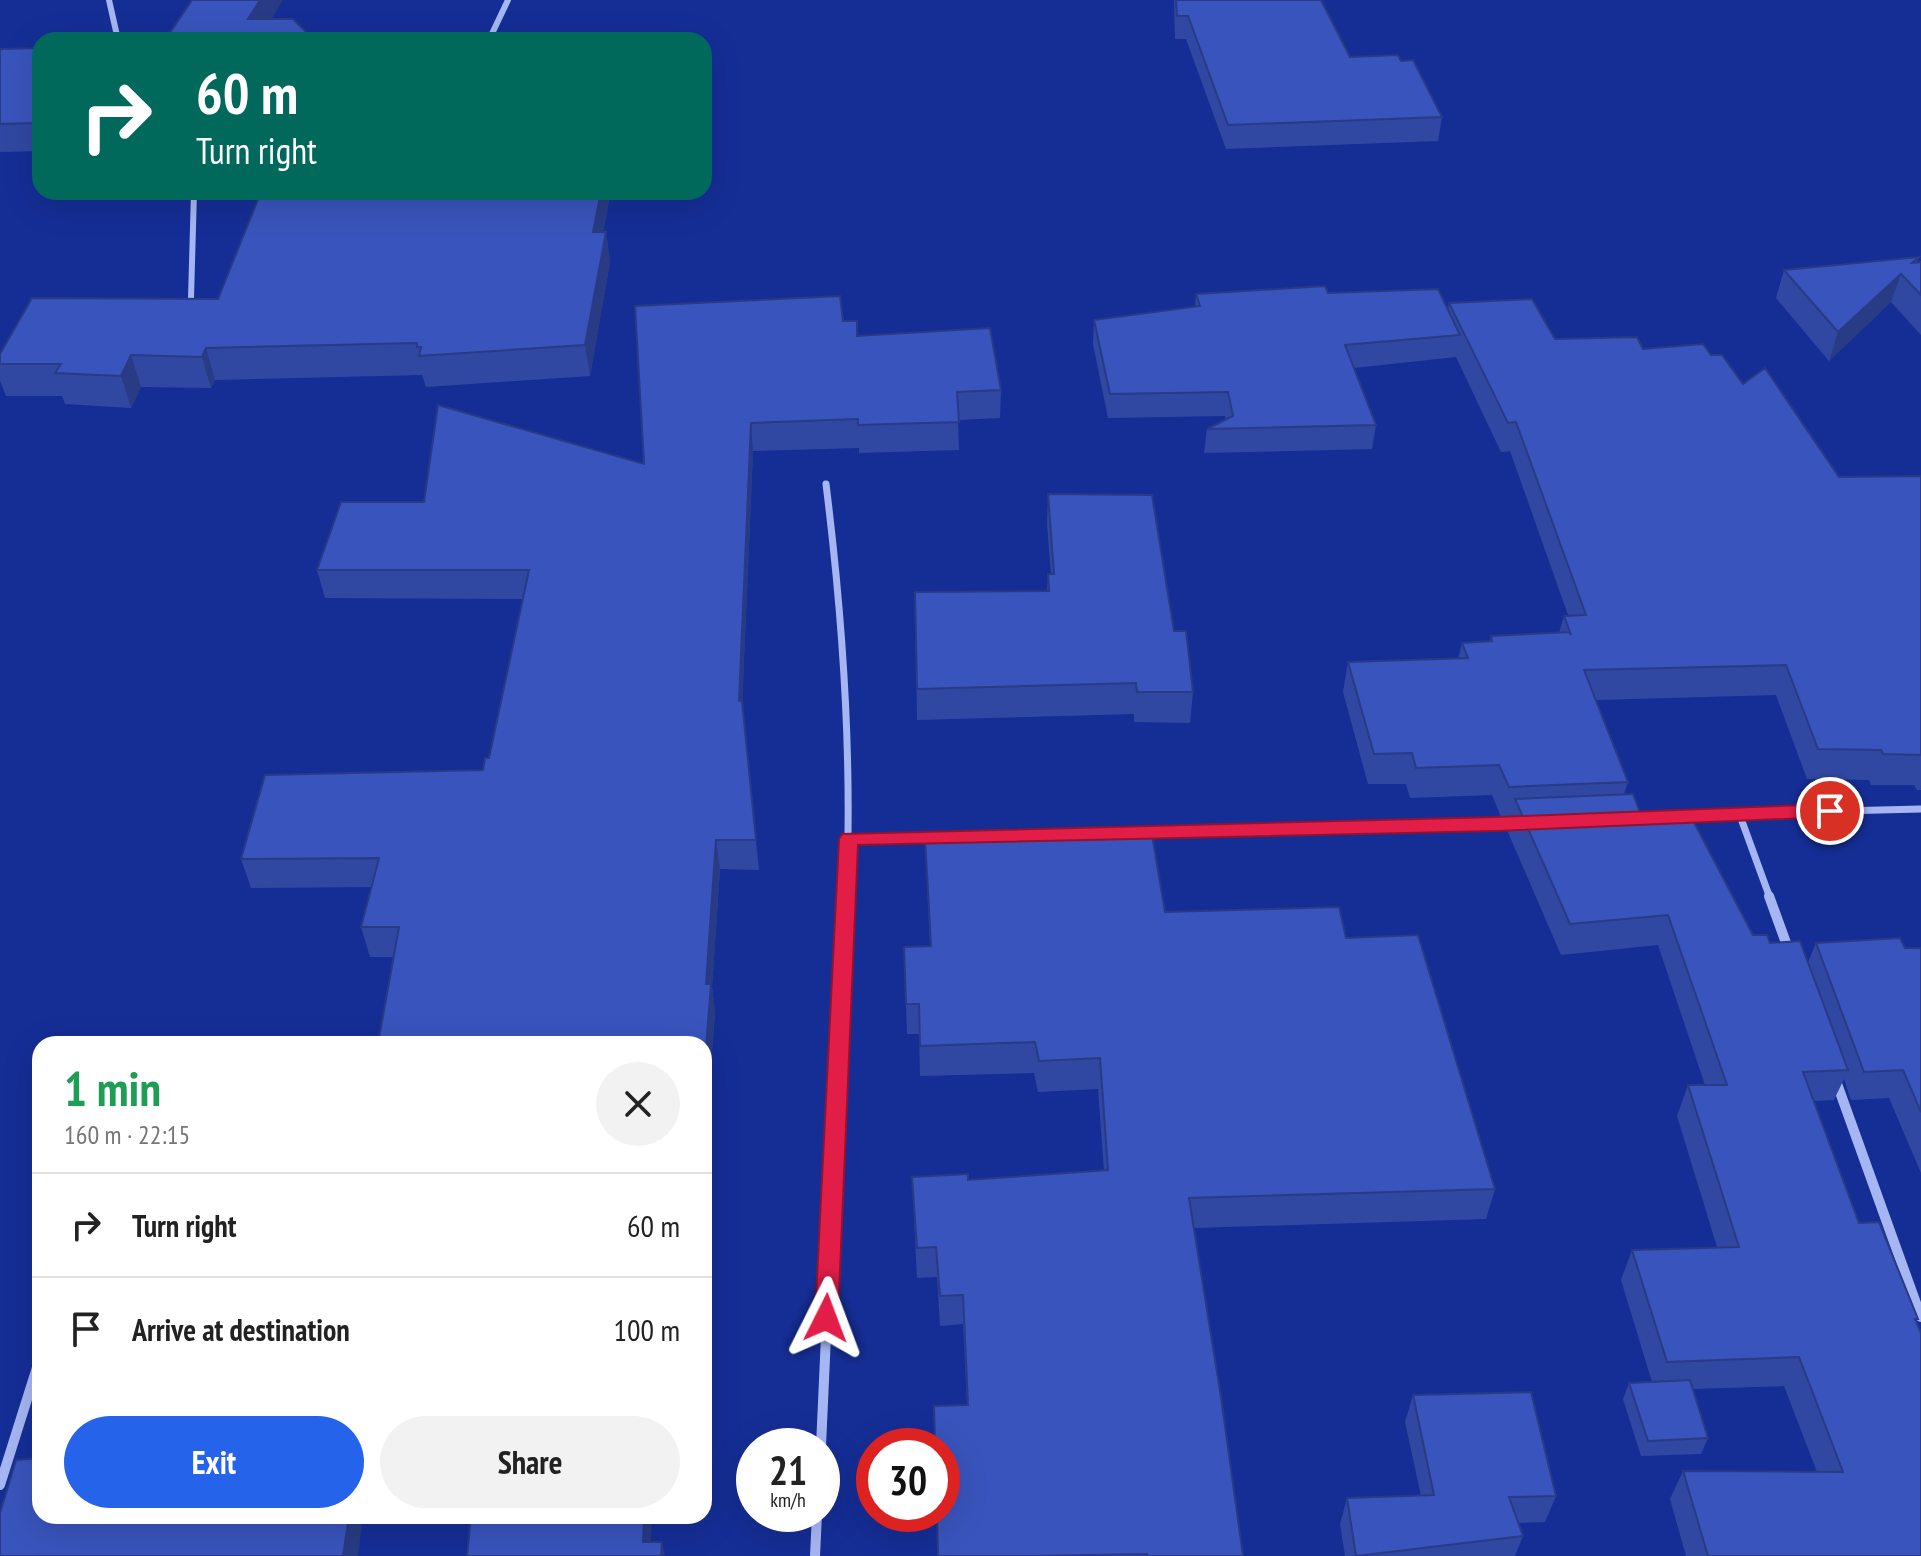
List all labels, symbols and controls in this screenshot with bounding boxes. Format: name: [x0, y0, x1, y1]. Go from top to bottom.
text: 60 m: [196, 57, 298, 129]
icon: right: [64, 64, 168, 168]
text: Turn right: [196, 127, 317, 174]
pin: [1796, 777, 1864, 845]
icon: arrive: [1808, 789, 1852, 833]
text: 1 min: [64, 1057, 161, 1119]
button: close: [596, 1062, 680, 1146]
text: 160 m · 22:15: [64, 1118, 190, 1151]
icon: right: [64, 1203, 108, 1247]
text: Turn right: [132, 1206, 236, 1245]
text: 60 m: [627, 1206, 680, 1245]
position arrow: [784, 1276, 868, 1360]
icon: arrive: [64, 1307, 108, 1351]
text: Arrive at destination: [132, 1310, 350, 1349]
text: 100 m: [614, 1310, 680, 1349]
button: Exit: [64, 1416, 364, 1508]
button: Share: [380, 1416, 680, 1508]
speed limit sign: 30: [856, 1428, 960, 1532]
text: 21: [769, 1444, 807, 1496]
text: km/h: [770, 1487, 806, 1513]

